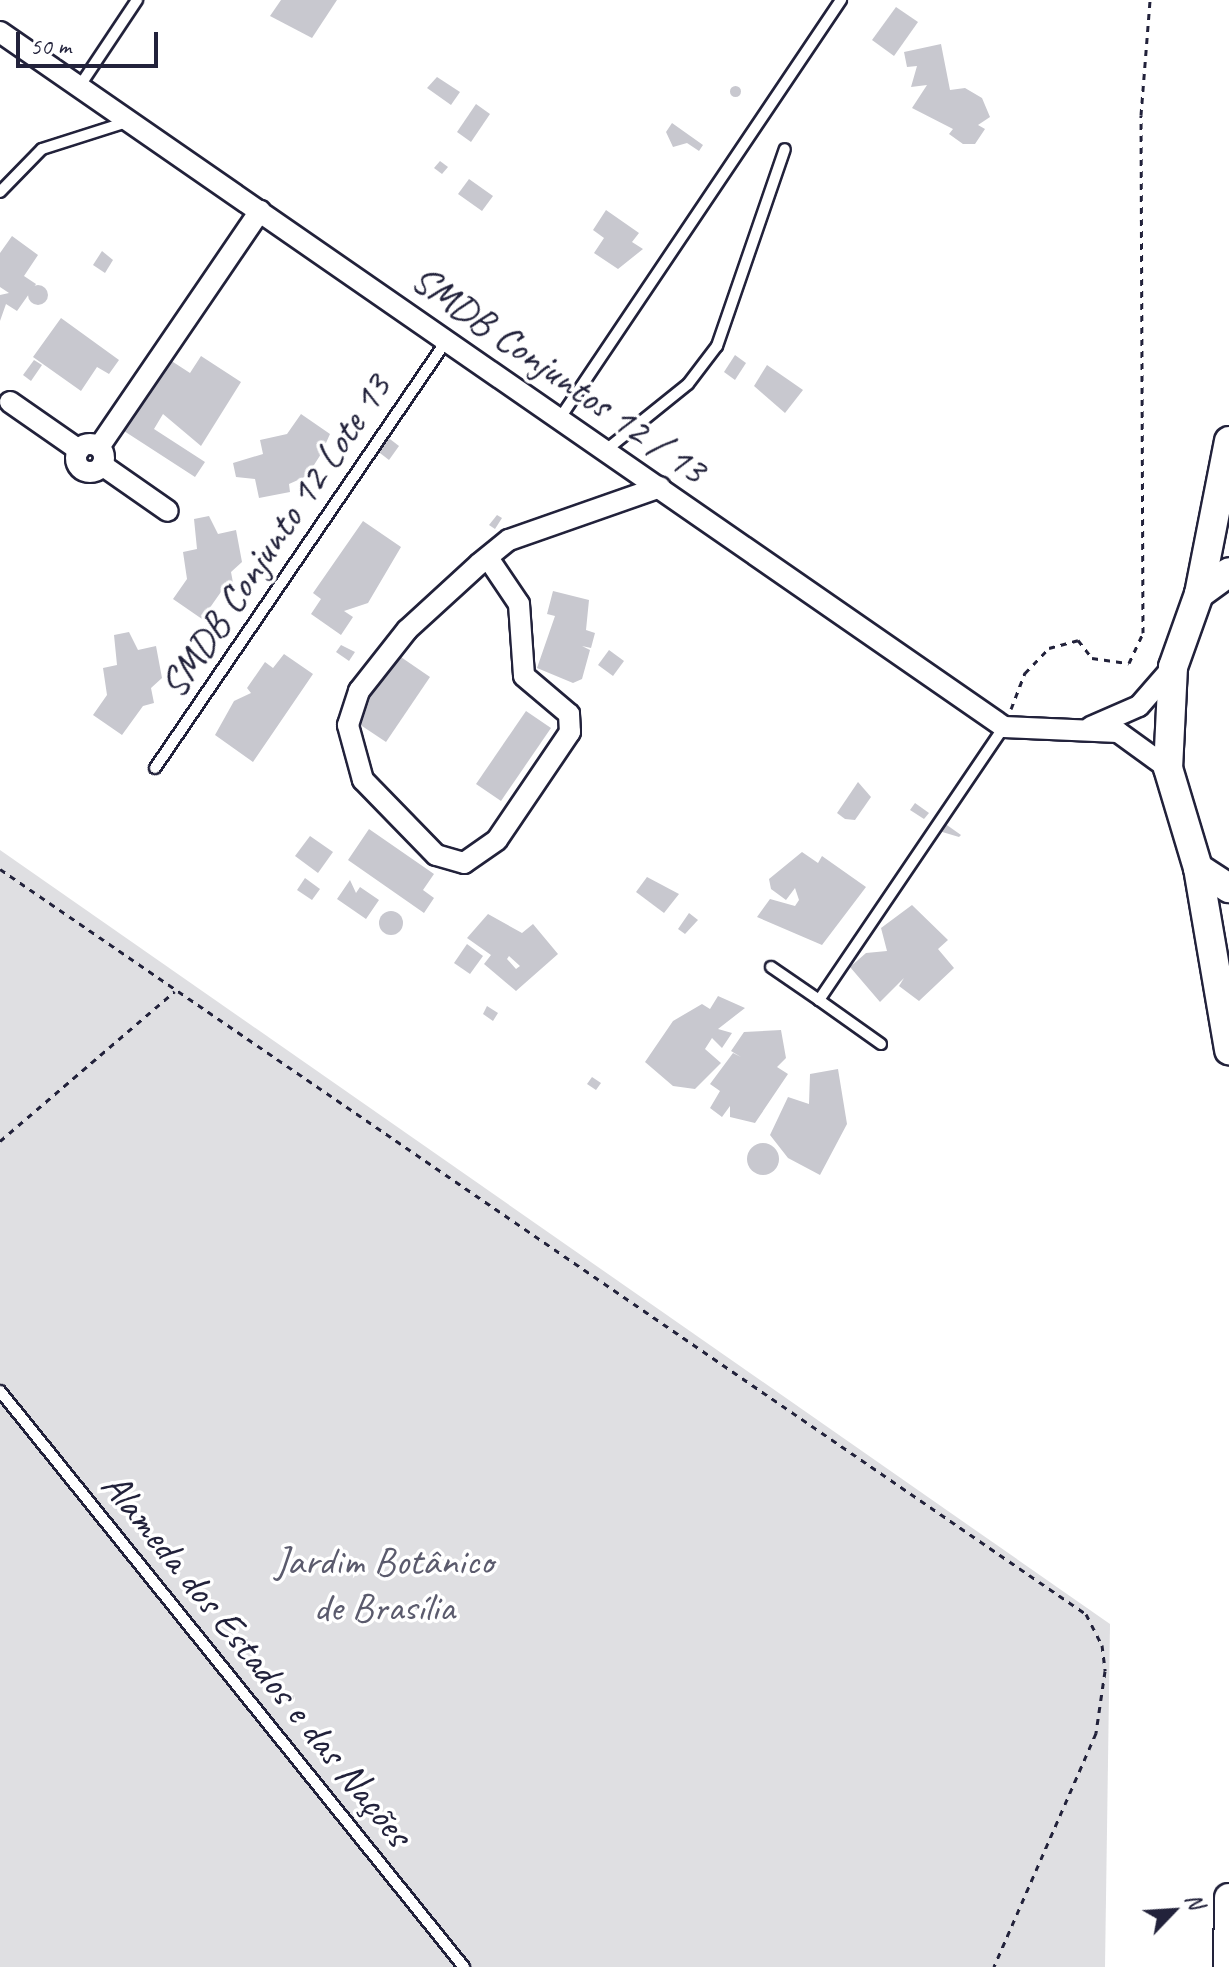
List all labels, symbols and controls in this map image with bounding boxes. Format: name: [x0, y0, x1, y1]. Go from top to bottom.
scale bar: [20, 16, 162, 66]
text: 50 m: [30, 31, 71, 61]
street label: SMDB Conjuntos 12 / 13: [403, 254, 715, 494]
street label: SMDB Conjunto 12 Lote 13: [149, 366, 401, 706]
street label: Alameda dos Estados e das Nações: [90, 1461, 424, 1857]
park label: Jardim Botânico de Brasília: [275, 1537, 493, 1631]
north arrow: [1133, 1871, 1213, 1951]
text: N: [1179, 1889, 1210, 1913]

